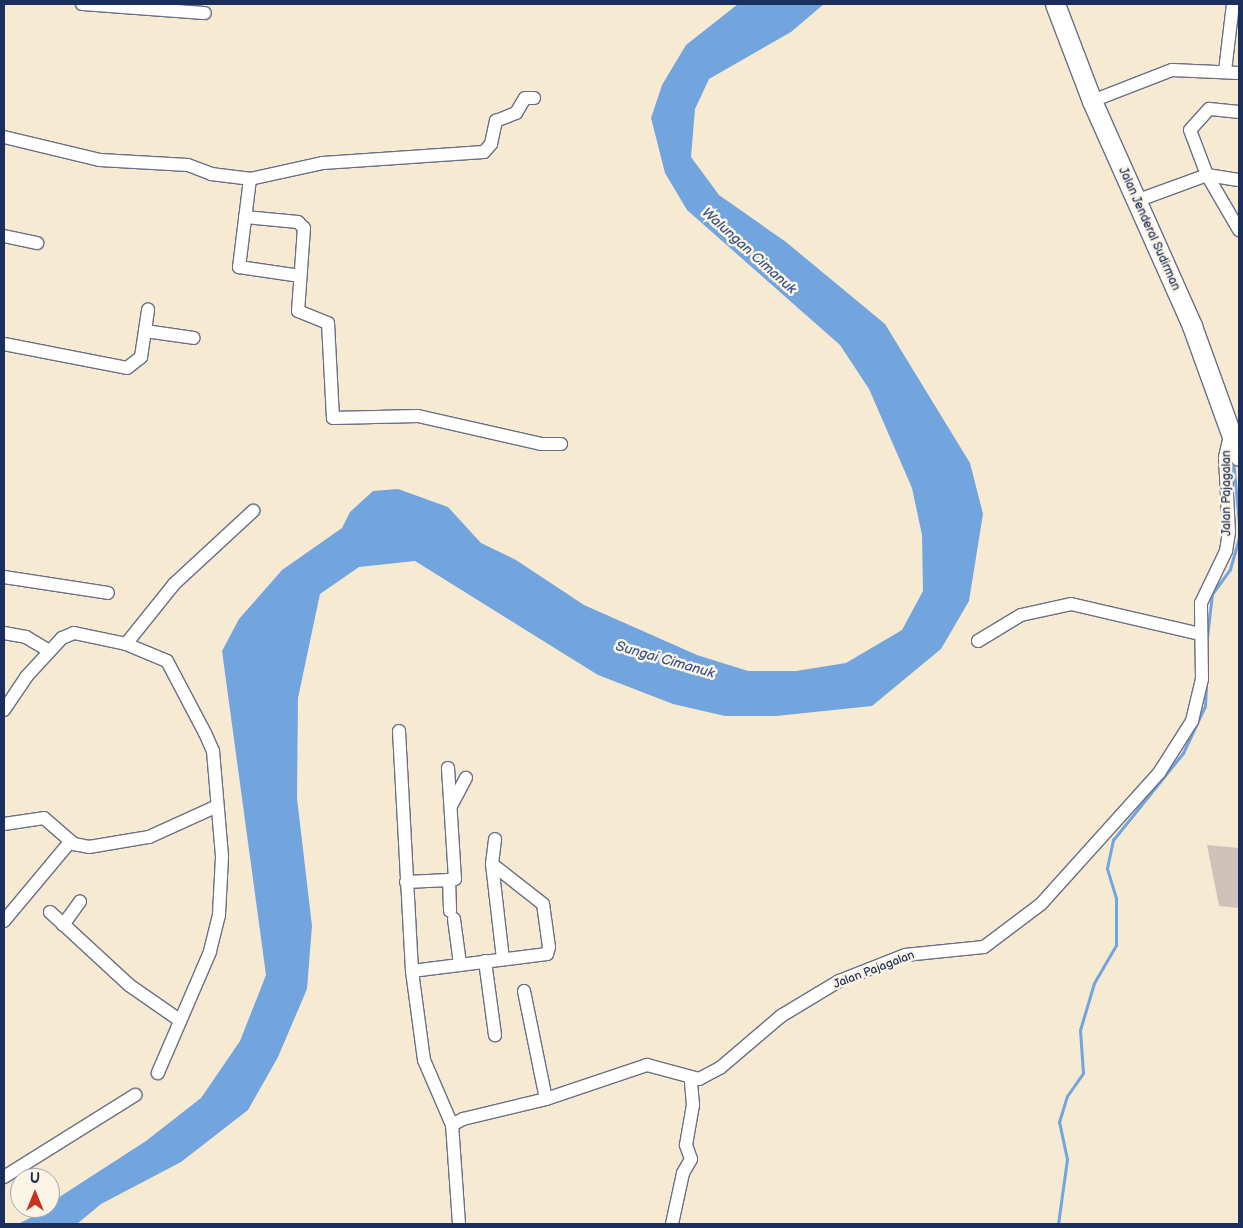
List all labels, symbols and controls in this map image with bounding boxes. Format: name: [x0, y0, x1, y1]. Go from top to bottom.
street label: Jalan Jenderal Sudirman: [1115, 165, 1183, 293]
water label: Walungan Cimanuk: [698, 204, 800, 298]
street label: Jalan Pajagalan: [1220, 450, 1234, 536]
water label: Sungai Cimanuk: [613, 638, 717, 682]
street label: Jalan Pajagalan: [831, 948, 917, 992]
north arrow: [10, 1168, 60, 1218]
text: U: [30, 1170, 40, 1187]

